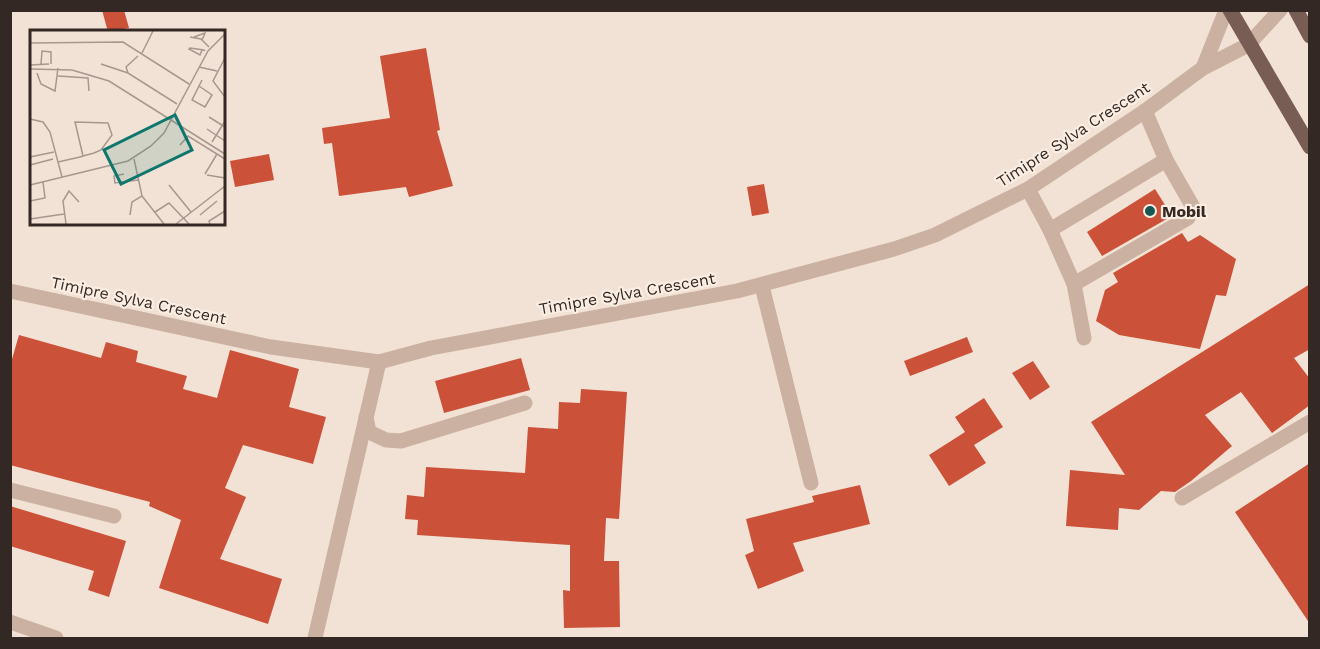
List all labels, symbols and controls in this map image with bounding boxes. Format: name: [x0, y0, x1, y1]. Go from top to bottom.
inset map: [30, 30, 225, 225]
street label: Timipre Sylva Crescent: [993, 78, 1154, 191]
place label: Mobil: [1162, 202, 1207, 221]
marker: Mobil: [1143, 204, 1157, 218]
street label: Timipre Sylva Crescent: [537, 269, 717, 318]
street label: Timipre Sylva Crescent: [50, 273, 229, 328]

